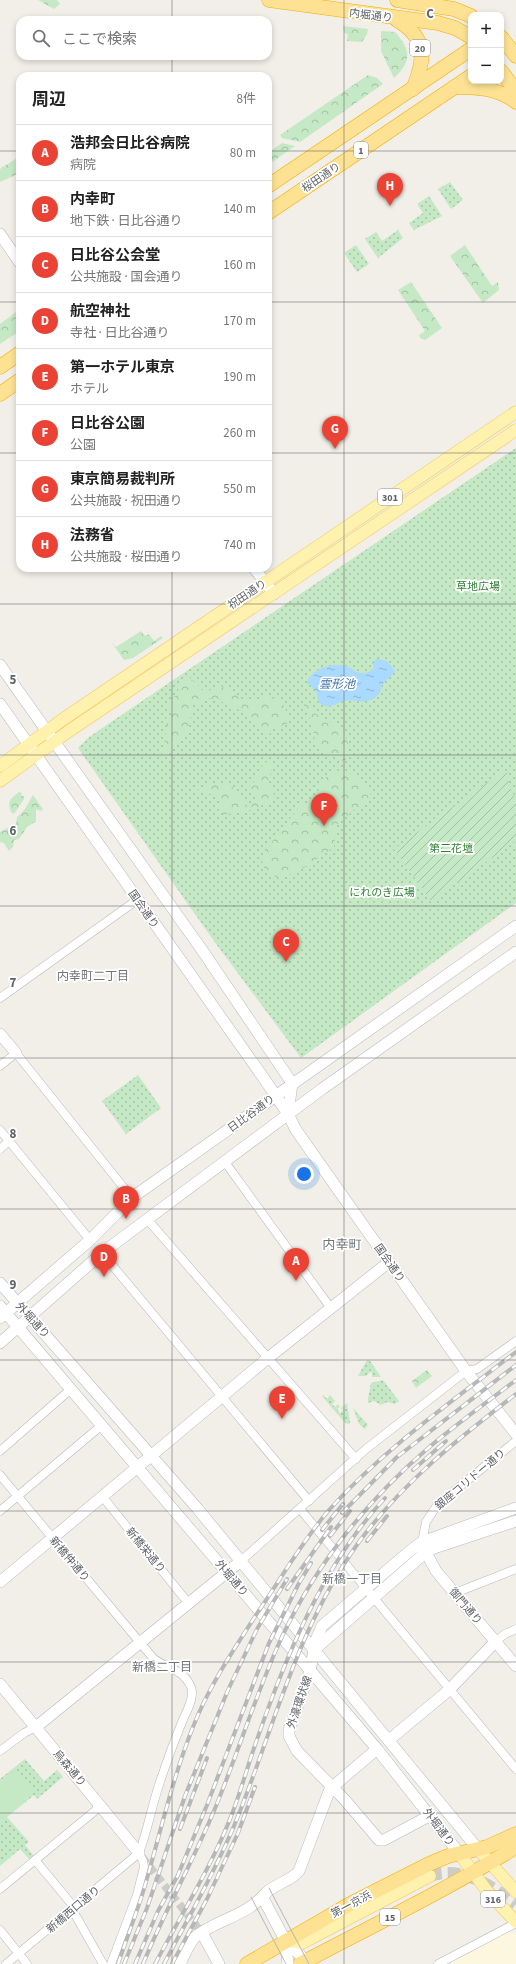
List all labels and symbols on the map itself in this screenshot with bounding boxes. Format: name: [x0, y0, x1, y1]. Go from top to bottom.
street label: 内堀通り: [348, 5, 394, 26]
text: C: [426, 5, 434, 23]
road number: 20: [410, 40, 430, 56]
road number: 1: [354, 142, 368, 158]
street label: 桜田通り: [299, 159, 344, 196]
pin: H: [377, 173, 403, 206]
pin: G: [322, 416, 348, 449]
road number: 301: [378, 489, 402, 505]
street label: 祝田通り: [225, 576, 270, 613]
park label: 草地広場: [456, 579, 500, 594]
text: 5: [10, 671, 17, 689]
water label: 雲形池: [319, 676, 356, 693]
pin: F: [311, 793, 337, 826]
text: 6: [10, 822, 17, 840]
park label: 第二花壇: [429, 841, 473, 856]
park label: にれのき広場: [349, 885, 415, 900]
street label: 国会通り: [125, 887, 162, 932]
pin: C: [273, 929, 299, 962]
district label: 内幸町二丁目: [57, 968, 129, 985]
text: 7: [10, 974, 17, 992]
street label: 日比谷通り: [225, 1091, 278, 1136]
text: 8: [10, 1125, 17, 1143]
your location: [294, 1164, 314, 1184]
pin: B: [113, 1186, 139, 1219]
district label: 内幸町: [322, 1236, 362, 1254]
street label: 国会通り: [371, 1241, 408, 1286]
pin: D: [91, 1244, 117, 1277]
pin: A: [283, 1248, 309, 1281]
text: 9: [10, 1276, 17, 1294]
street label: 外堀通り: [12, 1299, 53, 1342]
pin: E: [269, 1386, 295, 1419]
street label: 銀座コリドー通り: [432, 1445, 509, 1513]
street label: 新橋栄通り: [122, 1524, 169, 1576]
street label: 新橋仲通り: [46, 1533, 93, 1585]
street label: 外堀通り: [212, 1557, 252, 1600]
district label: 新橋一丁目: [322, 1571, 382, 1588]
street label: 御門通り: [445, 1584, 486, 1628]
district label: 新橋二丁目: [132, 1659, 192, 1676]
street label: 外濠環状線: [283, 1674, 316, 1731]
street label: 烏森通り: [50, 1747, 90, 1790]
street label: 外堀通り: [419, 1805, 458, 1849]
street label: 新橋西口通り: [43, 1882, 103, 1936]
street label: 第一京浜: [328, 1887, 374, 1921]
road number: 316: [481, 1891, 505, 1907]
road number: 15: [380, 1909, 400, 1925]

